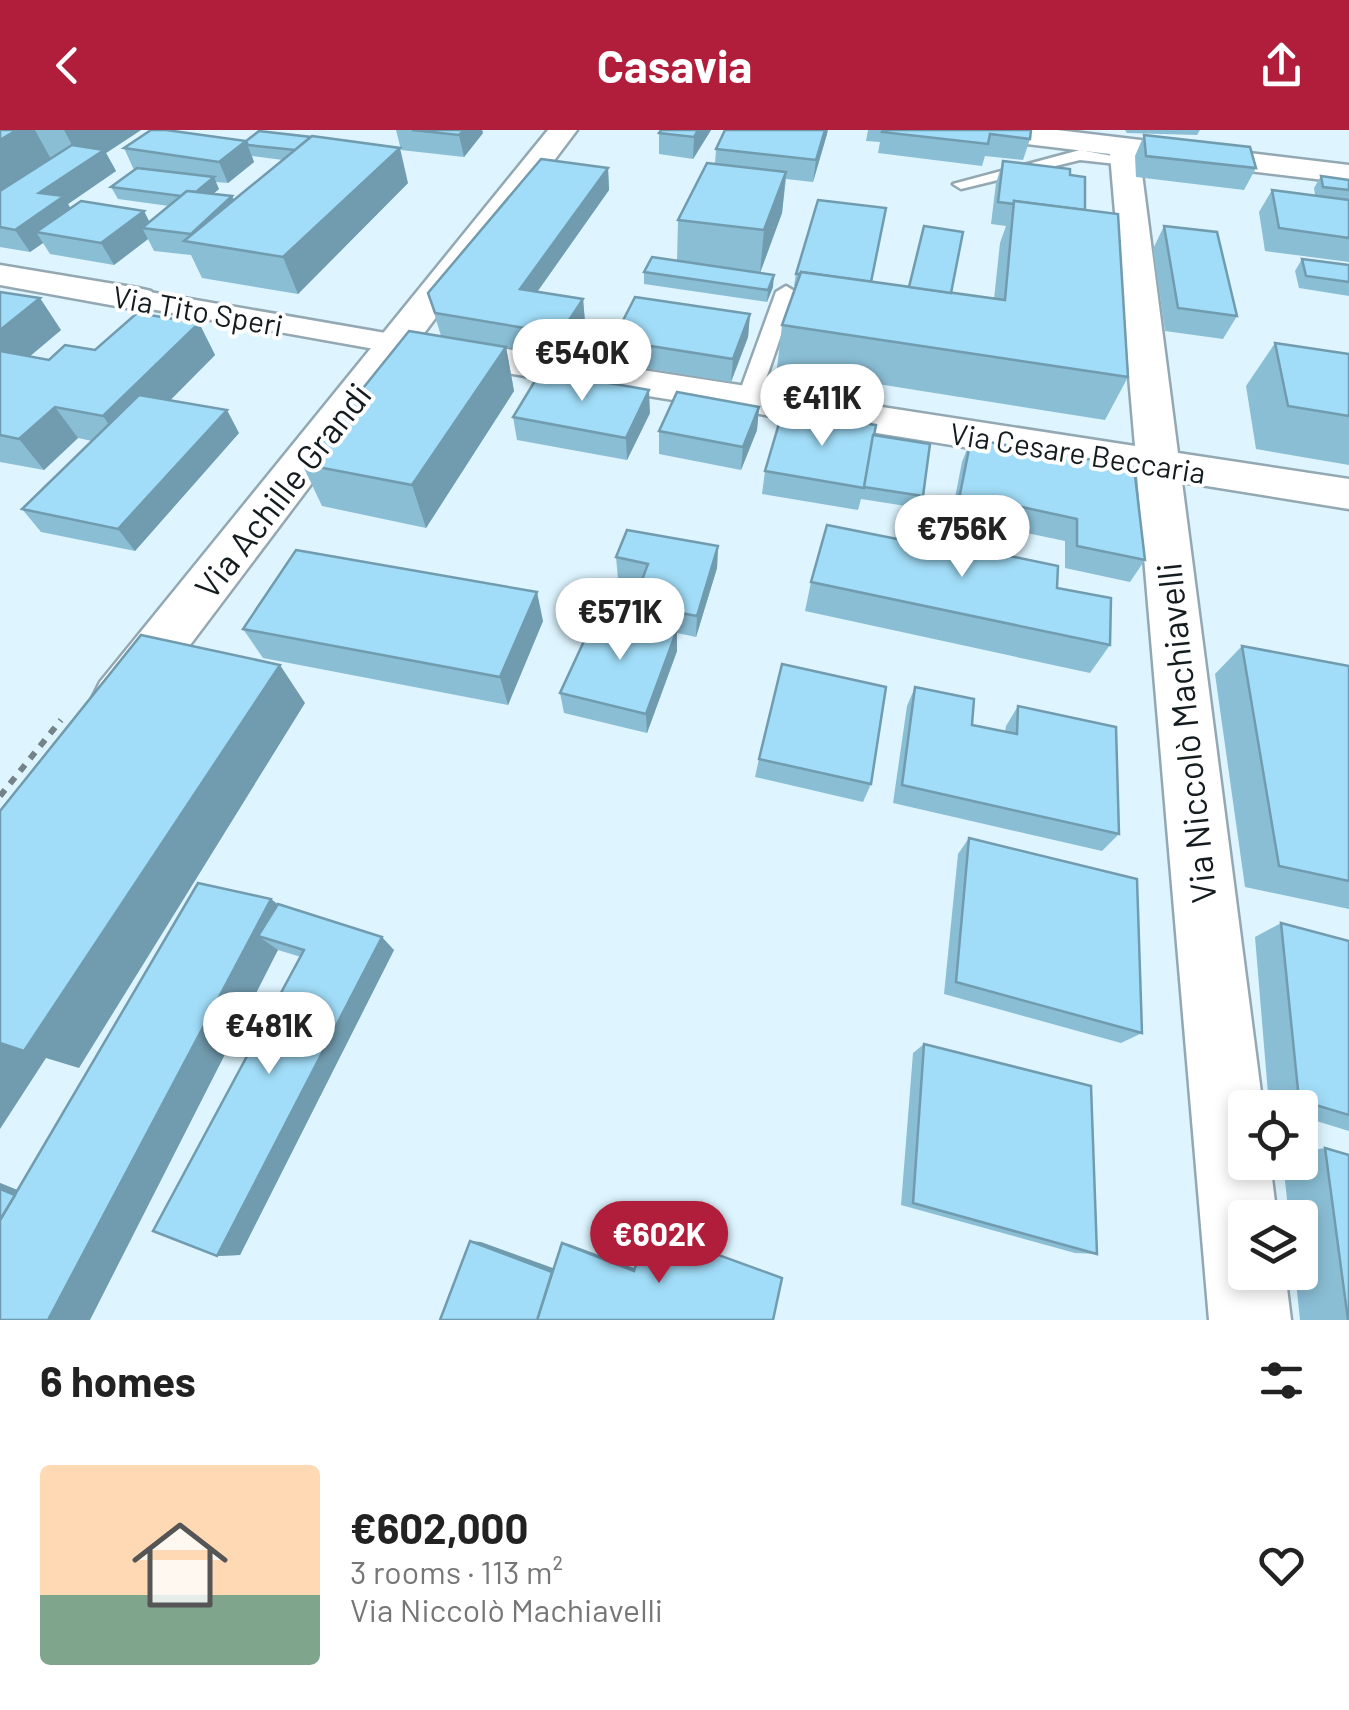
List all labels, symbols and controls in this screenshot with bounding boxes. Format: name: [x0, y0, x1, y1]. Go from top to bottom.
icon: back: [40, 38, 95, 93]
text: Casavia: [597, 38, 752, 92]
icon: share: [1254, 38, 1309, 93]
street label: Via Tito Speri: [110, 277, 286, 343]
pin: €540K: [512, 319, 652, 404]
text: €540K: [534, 332, 630, 370]
pin: €411K: [752, 364, 892, 449]
street label: Via Achille Grandi: [185, 374, 379, 606]
text: €411K: [782, 377, 862, 415]
street label: Via Cesare Beccaria: [948, 414, 1208, 490]
pin: €756K: [892, 495, 1032, 580]
text: €756K: [917, 508, 1007, 546]
street label: Via Niccolò Machiavelli: [1146, 561, 1224, 905]
pin: €571K: [550, 578, 690, 663]
text: €571K: [578, 591, 663, 629]
pin: €481K: [199, 992, 339, 1077]
text: €481K: [225, 1005, 313, 1043]
map controls: [1228, 1090, 1318, 1290]
button: locate: [1228, 1090, 1318, 1180]
button: layers: [1228, 1200, 1318, 1290]
pin: €602K: [589, 1201, 729, 1286]
text: €602K: [612, 1214, 706, 1252]
icon: filters: [1254, 1353, 1309, 1408]
text: 6 homes: [40, 1355, 196, 1405]
text: €602,000: [350, 1502, 529, 1552]
icon: home: [120, 1505, 240, 1625]
icon: heart: [1254, 1538, 1309, 1593]
text: 3 rooms · 113 m²: [350, 1552, 563, 1590]
text: Via Niccolò Machiavelli: [350, 1590, 663, 1628]

